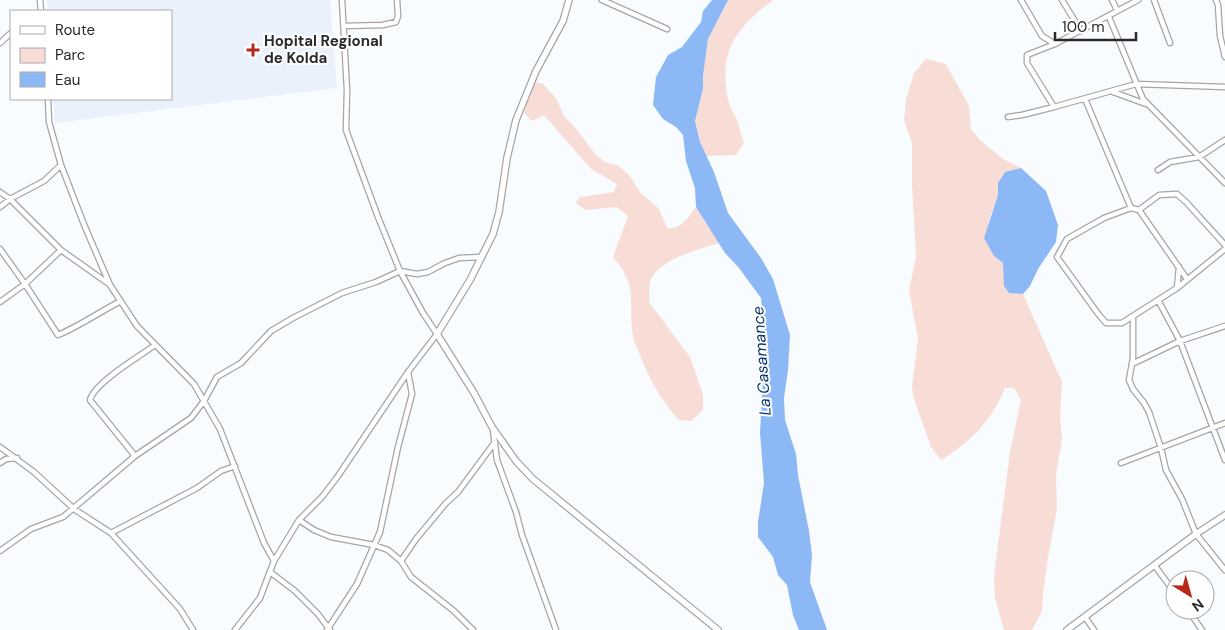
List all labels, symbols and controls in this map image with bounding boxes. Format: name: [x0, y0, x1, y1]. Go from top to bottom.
legend: [10, 10, 172, 100]
scale bar: [1055, 10, 1136, 42]
text: 100 m: [1062, 17, 1105, 37]
text: Route: [55, 20, 95, 40]
place label: Hopital Regional de Kolda: [264, 31, 383, 68]
marker: Hopital Regional de Kolda: [246, 43, 260, 57]
text: Parc: [55, 45, 85, 65]
text: Eau: [55, 70, 80, 90]
water label: La Casamance: [747, 306, 776, 416]
north arrow: [1165, 570, 1215, 620]
text: N: [1188, 595, 1207, 616]

